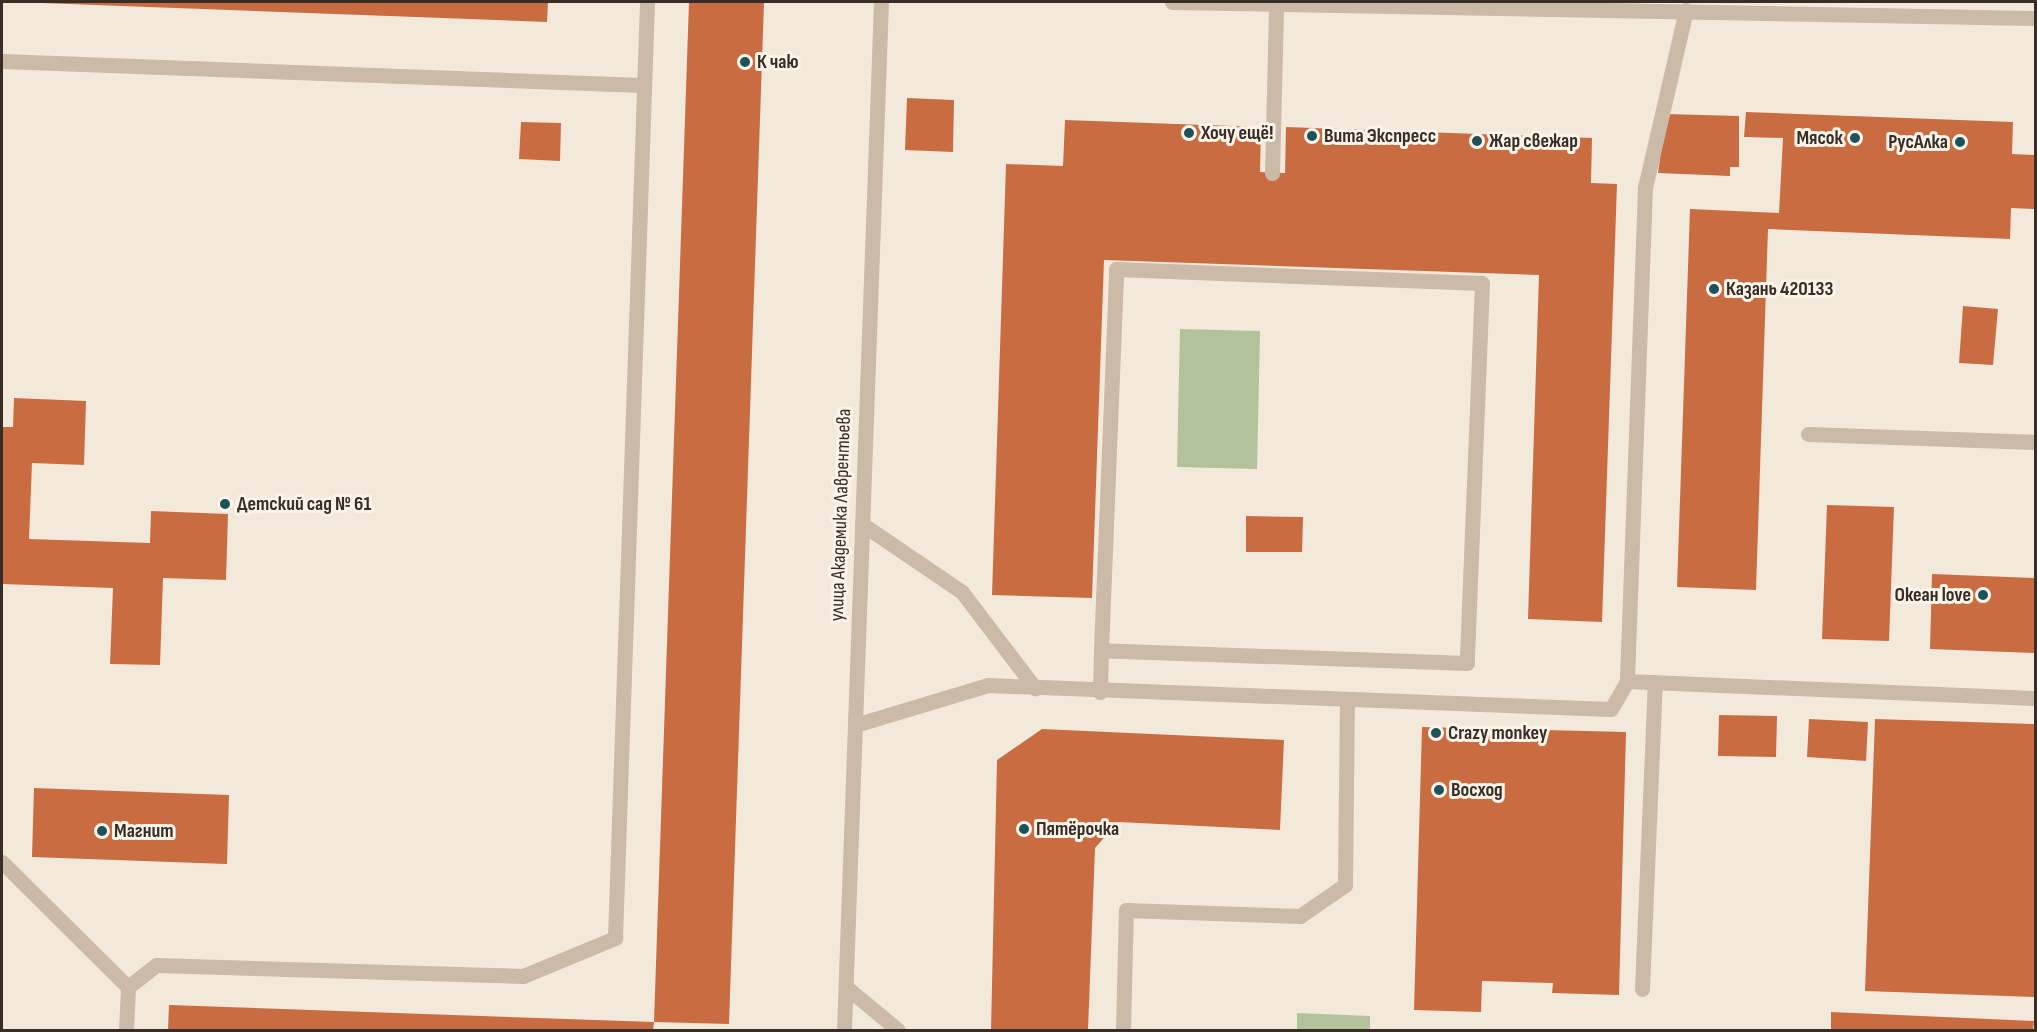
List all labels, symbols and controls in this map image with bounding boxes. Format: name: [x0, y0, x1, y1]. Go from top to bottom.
place label: К чаю: [757, 50, 799, 74]
marker: К чаю: [738, 55, 752, 69]
place label: Хочу ещё!: [1201, 121, 1274, 145]
place label: Вита Экспресс: [1324, 124, 1436, 148]
marker: Хочу ещё!: [1182, 126, 1196, 140]
place label: Мясок: [1796, 126, 1843, 150]
marker: Вита Экспресс: [1305, 129, 1319, 143]
place label: Жар свежар: [1489, 129, 1578, 153]
place label: РусАлка: [1888, 130, 1948, 154]
marker: Мясок: [1848, 131, 1862, 145]
marker: Жар свежар: [1470, 134, 1484, 148]
marker: РусАлка: [1953, 135, 1967, 149]
place label: Казань 420133: [1726, 277, 1833, 301]
marker: Казань 420133: [1707, 282, 1721, 296]
street label: улица Академика Лаврентьева: [825, 408, 857, 622]
place label: Детский сад № 61: [237, 492, 371, 516]
marker: Детский сад № 61: [218, 497, 232, 511]
place label: Океан love: [1895, 583, 1971, 607]
marker: Океан love: [1976, 588, 1990, 602]
place label: Crazy monkey: [1448, 721, 1547, 745]
marker: Crazy monkey: [1429, 726, 1443, 740]
place label: Восход: [1451, 778, 1503, 802]
marker: Восход: [1432, 783, 1446, 797]
place label: Пятёрочка: [1036, 817, 1119, 841]
place label: Магнит: [114, 819, 173, 843]
marker: Пятёрочка: [1017, 822, 1031, 836]
marker: Магнит: [95, 824, 109, 838]

